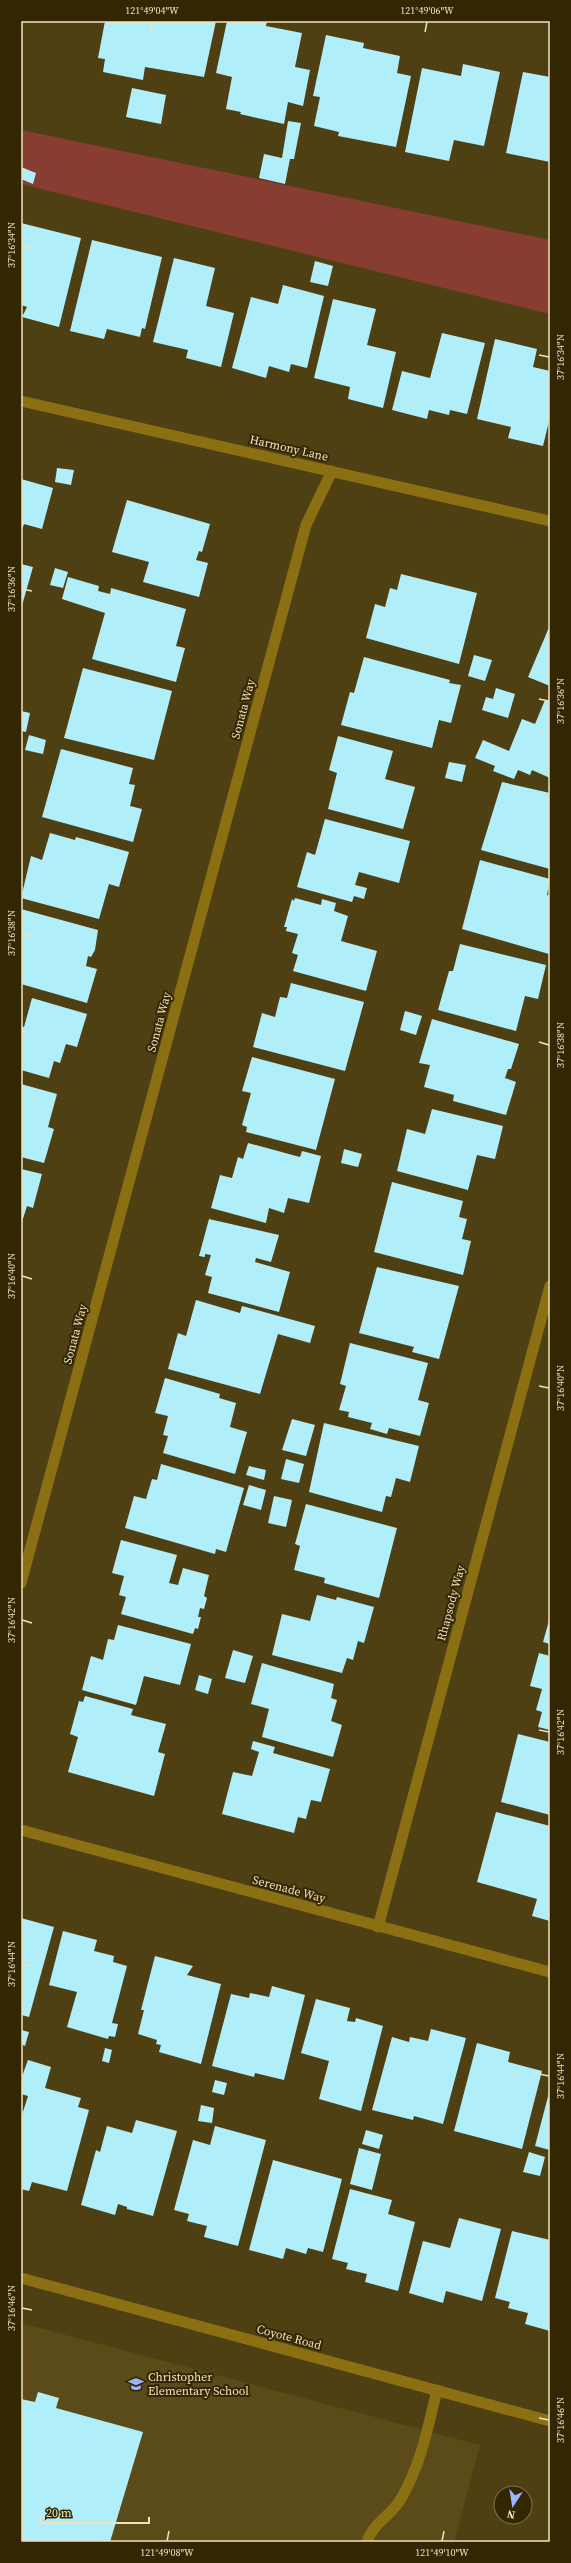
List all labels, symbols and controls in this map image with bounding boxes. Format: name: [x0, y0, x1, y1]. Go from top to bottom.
text: 121°49'04"W: [125, 4, 179, 17]
text: 121°49'06"W: [400, 4, 454, 17]
text: 37°16'34"N: [5, 222, 18, 268]
text: 37°16'34"N: [554, 334, 567, 380]
street label: Harmony Lane: [248, 431, 330, 465]
text: 37°16'36"N: [5, 566, 18, 612]
street label: Sonata Way: [227, 676, 259, 741]
text: 37°16'36"N: [554, 678, 567, 724]
text: 37°16'38"N: [5, 910, 18, 956]
street label: Sonata Way: [143, 989, 175, 1054]
text: 37°16'38"N: [554, 1022, 567, 1068]
text: 37°16'40"N: [5, 1253, 18, 1299]
street label: Sonata Way: [59, 1301, 91, 1366]
text: 37°16'40"N: [554, 1365, 567, 1411]
street label: Rhapsody Way: [433, 1563, 469, 1643]
text: 37°16'42"N: [5, 1597, 18, 1643]
text: 37°16'42"N: [554, 1709, 567, 1755]
street label: Serenade Way: [251, 1872, 328, 1907]
text: 37°16'44"N: [5, 1941, 18, 1987]
text: 37°16'44"N: [554, 2053, 567, 2099]
text: 37°16'46"N: [5, 2285, 18, 2331]
street label: Coyote Road: [255, 2321, 323, 2353]
place label: Christopher Elementary School: [148, 2369, 249, 2399]
school or university icon: Christopher Elementary School: [127, 2375, 145, 2393]
text: 37°16'46"N: [554, 2397, 567, 2443]
north arrow: [493, 2485, 533, 2525]
scale bar: [40, 2499, 149, 2525]
text: 20 m: [46, 2505, 72, 2521]
text: N: [506, 2506, 517, 2522]
text: 121°49'08"W: [140, 2546, 194, 2559]
text: 121°49'10"W: [415, 2546, 469, 2559]

